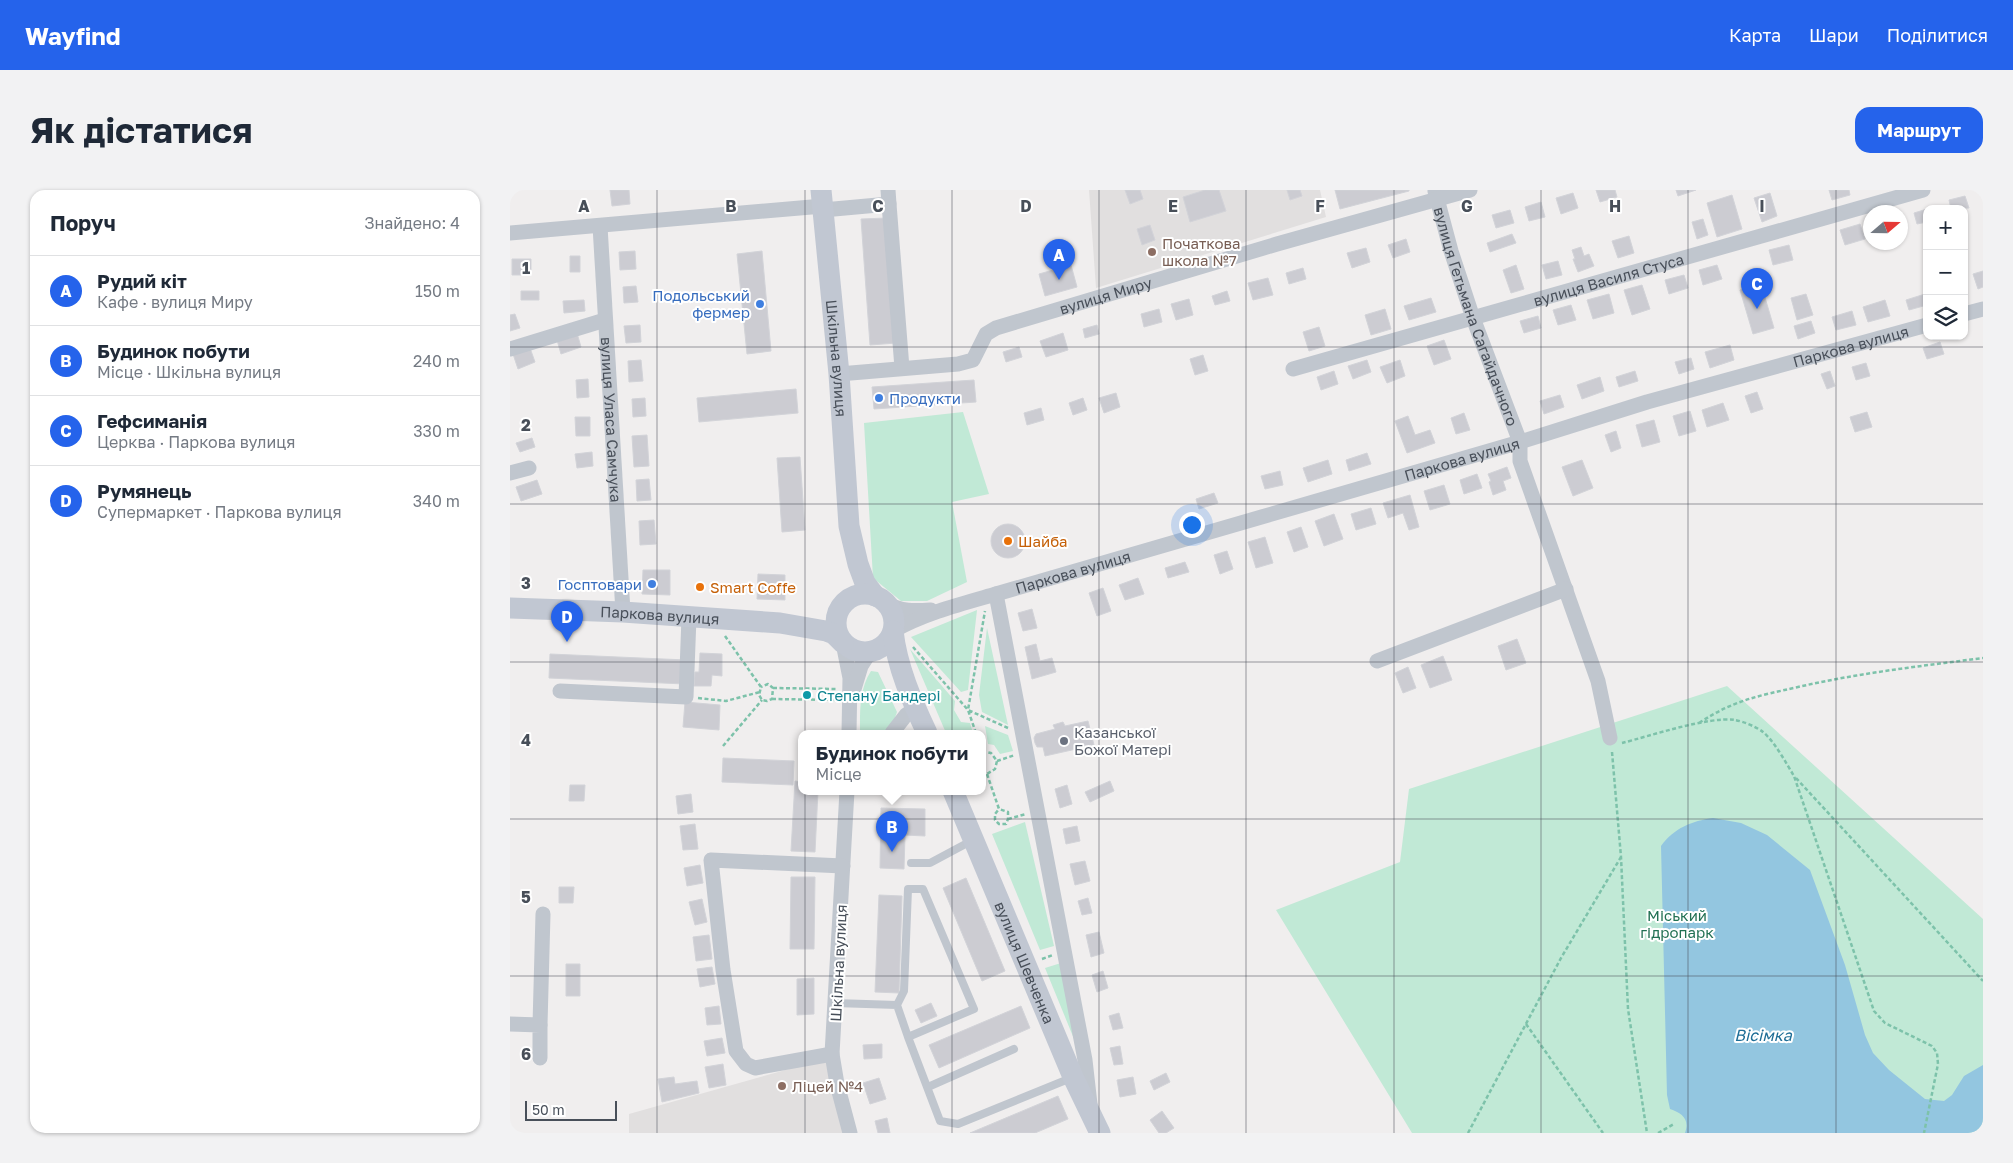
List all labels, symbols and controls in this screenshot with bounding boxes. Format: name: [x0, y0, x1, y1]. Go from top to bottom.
text: Wayfind: [25, 21, 121, 50]
text: Карта: [1729, 24, 1781, 46]
text: Шари: [1809, 24, 1859, 46]
text: Поділитися: [1887, 24, 1988, 46]
button: Маршрут: [1855, 107, 1983, 153]
text: Як дістатися: [30, 109, 253, 151]
text: A: [578, 196, 590, 216]
text: B: [725, 196, 737, 216]
text: C: [872, 196, 884, 216]
text: D: [1020, 196, 1032, 216]
text: E: [1168, 196, 1178, 216]
text: F: [1315, 196, 1325, 216]
text: G: [1461, 196, 1473, 216]
text: H: [1609, 196, 1621, 216]
text: I: [1759, 196, 1765, 216]
street label: вулиця Гетьмана Сагайдачного: [1431, 205, 1522, 428]
north arrow: [1863, 205, 1908, 250]
map controls: [1923, 205, 1968, 340]
button: +: [1923, 205, 1968, 250]
text: Поруч: [50, 210, 116, 236]
text: Знайдено: 4: [364, 213, 460, 233]
place label: Початкова школа №7: [1162, 234, 1241, 269]
pin: A: [1043, 239, 1075, 280]
marker: Початкова школа №7: [1146, 246, 1158, 258]
street label: вулиця Василя Стуса: [1531, 249, 1686, 309]
button: −: [1923, 250, 1968, 295]
text: 1: [522, 258, 530, 278]
pin: C: [1741, 268, 1773, 309]
text: Рудий кіт: [97, 269, 187, 292]
street label: вулиця Миру: [1057, 273, 1154, 318]
text: A: [60, 281, 72, 301]
text: 150 m: [415, 281, 460, 301]
place label: Подольський фермер: [652, 286, 750, 321]
text: Кафе · вулиця Миру: [97, 292, 253, 312]
button: layers: [1923, 295, 1968, 340]
marker: Подольський фермер: [754, 298, 766, 310]
street label: Шкільна вулиця: [823, 299, 851, 417]
street label: Паркова вулиця: [1791, 321, 1911, 370]
street label: вулиця Уласа Самчука: [598, 336, 625, 503]
text: Будинок побути: [97, 339, 250, 362]
text: B: [60, 351, 72, 371]
text: 240 m: [413, 351, 460, 371]
text: Місце · Шкільна вулиця: [97, 362, 281, 382]
place label: Продукти: [889, 389, 961, 407]
marker: Продукти: [873, 392, 885, 404]
text: Гефсиманія: [97, 409, 207, 432]
text: 2: [521, 415, 531, 435]
text: C: [60, 421, 72, 441]
text: 330 m: [413, 421, 460, 441]
text: Церква · Паркова вулиця: [97, 432, 295, 452]
street label: Паркова вулиця: [1402, 434, 1522, 484]
text: Румянець: [97, 479, 191, 502]
text: D: [60, 491, 72, 511]
text: 340 m: [413, 491, 460, 511]
text: Супермаркет · Паркова вулиця: [97, 502, 342, 522]
your location: [1179, 512, 1205, 538]
place label: Шайба: [1018, 532, 1068, 550]
marker: Шайба: [1002, 535, 1014, 547]
street label: Паркова вулиця: [1013, 546, 1133, 597]
text: 3: [521, 573, 531, 593]
place label: Госптовари: [558, 575, 642, 593]
marker: Госптовари: [646, 578, 658, 590]
place label: Smart Coffe: [710, 578, 796, 596]
marker: Smart Coffe: [694, 581, 706, 593]
pin: D: [551, 601, 583, 642]
street label: Паркова вулиця: [600, 602, 720, 628]
place label: Степану Бандері: [817, 686, 941, 704]
marker: Степану Бандері: [801, 689, 813, 701]
place label: Казанської Божої Матері: [1074, 723, 1172, 758]
text: 4: [521, 730, 531, 750]
popup: [798, 730, 986, 795]
marker: Казанської Божої Матері: [1058, 735, 1070, 747]
text: Будинок побути: [816, 741, 968, 764]
text: Місце: [816, 764, 862, 784]
pin: B: [876, 811, 908, 852]
text: 5: [521, 887, 531, 907]
street label: вулиця Шевченка: [991, 899, 1059, 1026]
street label: Шкільна вулиця: [826, 904, 850, 1022]
park label: Міський гідропарк: [1640, 906, 1714, 941]
water label: Вісімка: [1734, 1025, 1793, 1045]
text: 6: [521, 1044, 531, 1064]
place label: Ліцей №4: [792, 1077, 863, 1095]
marker: Ліцей №4: [776, 1080, 788, 1092]
scale bar: [525, 1098, 618, 1121]
text: 50 m: [532, 1101, 565, 1118]

